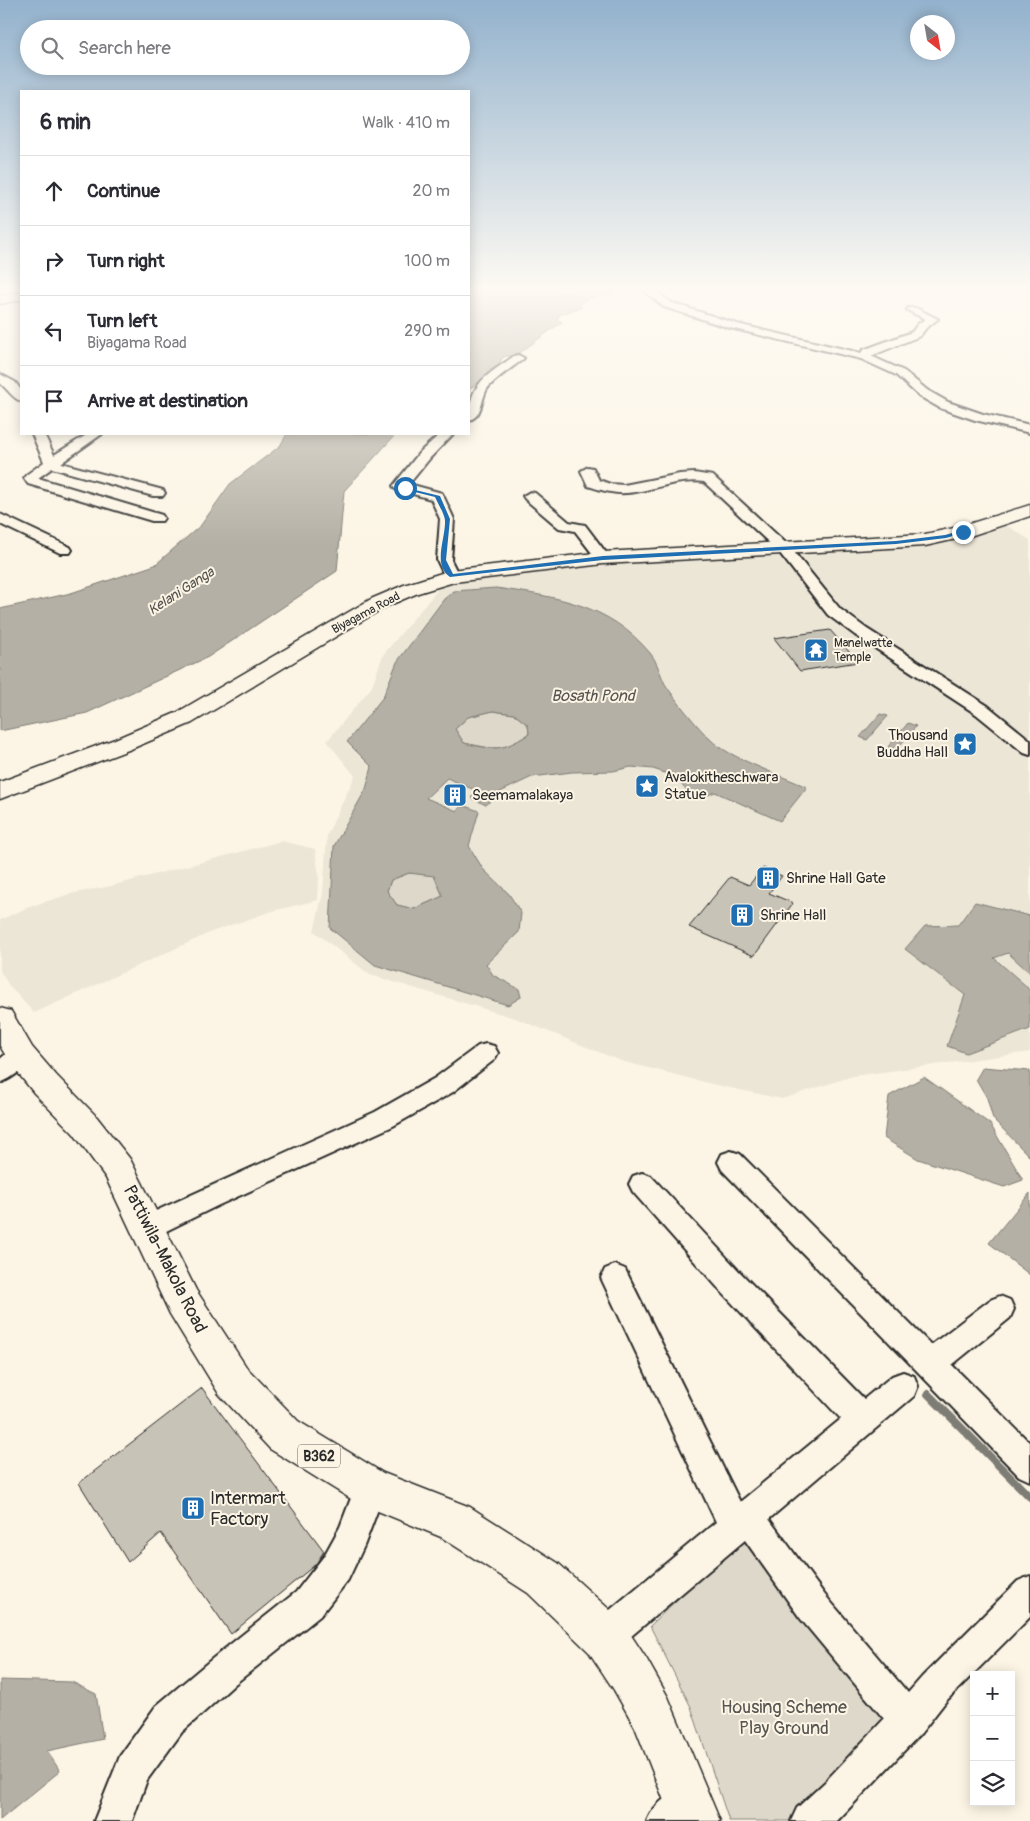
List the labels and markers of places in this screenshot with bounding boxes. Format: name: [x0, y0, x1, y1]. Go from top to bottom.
place label: Manelwatte Temple: [834, 636, 892, 665]
temple icon: Manelwatte Temple: [803, 637, 829, 663]
place label: Thousand Buddha Hall: [876, 726, 948, 762]
place icon: Thousand Buddha Hall: [952, 731, 978, 757]
place label: Avalokitheschwara Statue: [664, 768, 778, 804]
place icon: Avalokitheschwara Statue: [634, 773, 660, 799]
building icon: Seemamalakaya: [442, 782, 468, 808]
place label: Seemamalakaya: [472, 786, 573, 805]
building icon: Shrine Hall Gate: [755, 865, 781, 891]
place label: Shrine Hall Gate: [786, 869, 886, 888]
building icon: Shrine Hall: [729, 902, 755, 928]
place label: Shrine Hall: [760, 906, 826, 925]
place label: Intermart Factory: [210, 1487, 286, 1531]
building icon: Intermart Factory: [180, 1495, 206, 1521]

